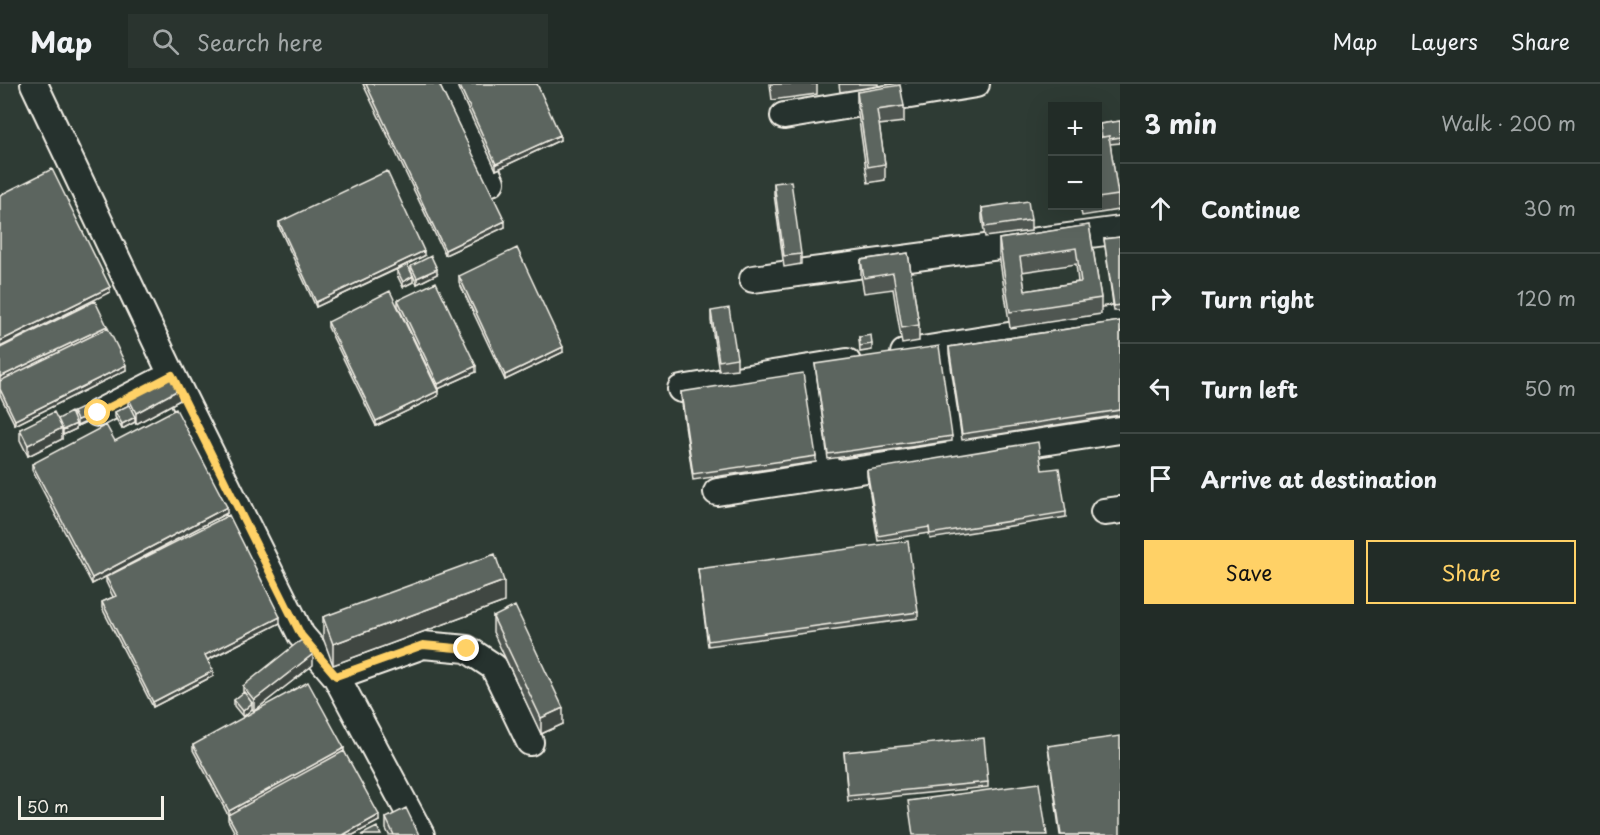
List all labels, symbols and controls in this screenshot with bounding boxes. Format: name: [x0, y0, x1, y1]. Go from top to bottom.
search box: [128, 14, 548, 68]
text: Map: [30, 20, 92, 63]
icon: search: [149, 25, 182, 58]
text: Search here: [197, 25, 323, 58]
text: Map: [1333, 25, 1377, 57]
text: Layers: [1410, 25, 1478, 57]
text: Share: [1511, 25, 1570, 57]
map controls: [1048, 102, 1102, 210]
button: +: [1048, 102, 1102, 156]
text: 3 min: [1144, 104, 1217, 143]
text: Walk · 200 m: [1441, 108, 1576, 138]
button: −: [1048, 156, 1102, 210]
icon: ahead: [1144, 192, 1177, 225]
text: Continue: [1201, 192, 1300, 225]
text: 30 m: [1523, 193, 1576, 223]
icon: right: [1144, 282, 1177, 315]
text: Turn right: [1201, 282, 1314, 315]
text: 120 m: [1517, 283, 1576, 313]
icon: left: [1144, 372, 1177, 405]
text: Turn left: [1201, 372, 1298, 405]
text: 50 m: [1524, 373, 1576, 403]
route start: [84, 399, 110, 425]
icon: arrive: [1144, 462, 1177, 495]
text: Arrive at destination: [1201, 462, 1437, 495]
button: Save: [1144, 540, 1354, 604]
button: Share: [1366, 540, 1576, 604]
route end: [453, 635, 479, 661]
scale bar: [18, 793, 164, 820]
text: 50 m: [27, 794, 68, 818]

